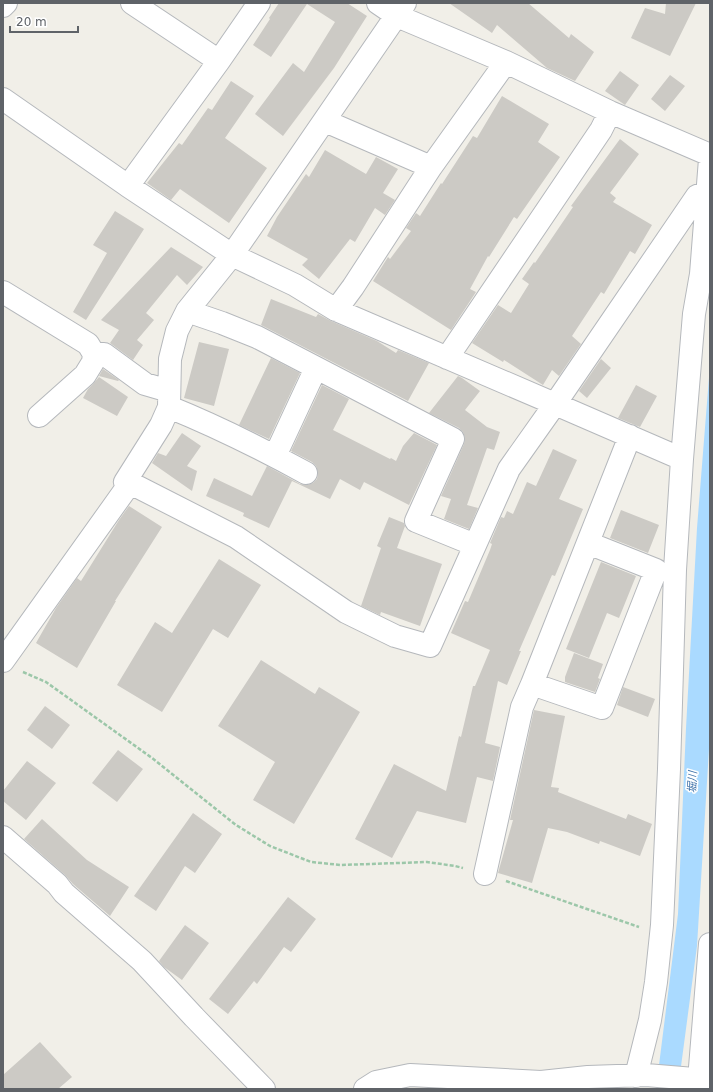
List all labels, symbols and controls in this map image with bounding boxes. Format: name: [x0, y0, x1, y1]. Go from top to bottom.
scale bar: [10, 8, 78, 34]
text: 20 m: [16, 15, 47, 29]
water label: 堀川: [685, 770, 700, 793]

